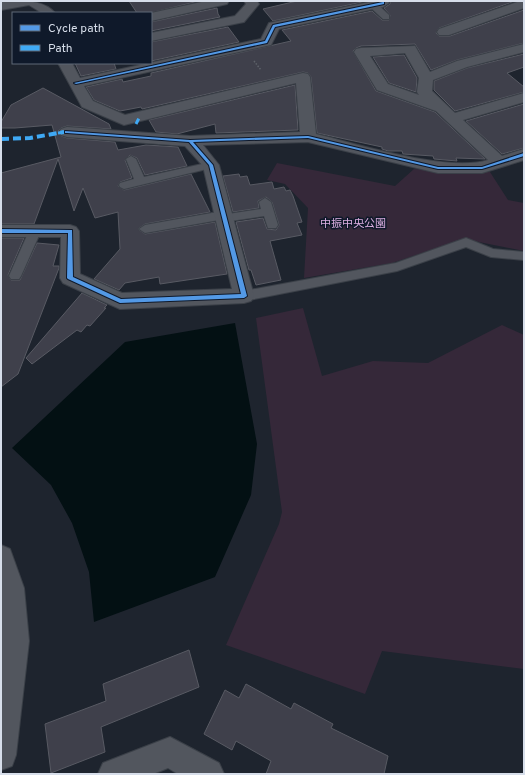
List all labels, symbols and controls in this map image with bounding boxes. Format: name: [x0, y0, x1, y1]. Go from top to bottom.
legend: [12, 12, 152, 64]
text: Cycle path: [48, 21, 105, 37]
text: Path: [48, 41, 73, 57]
park label: 中振中央公園: [320, 217, 386, 231]

